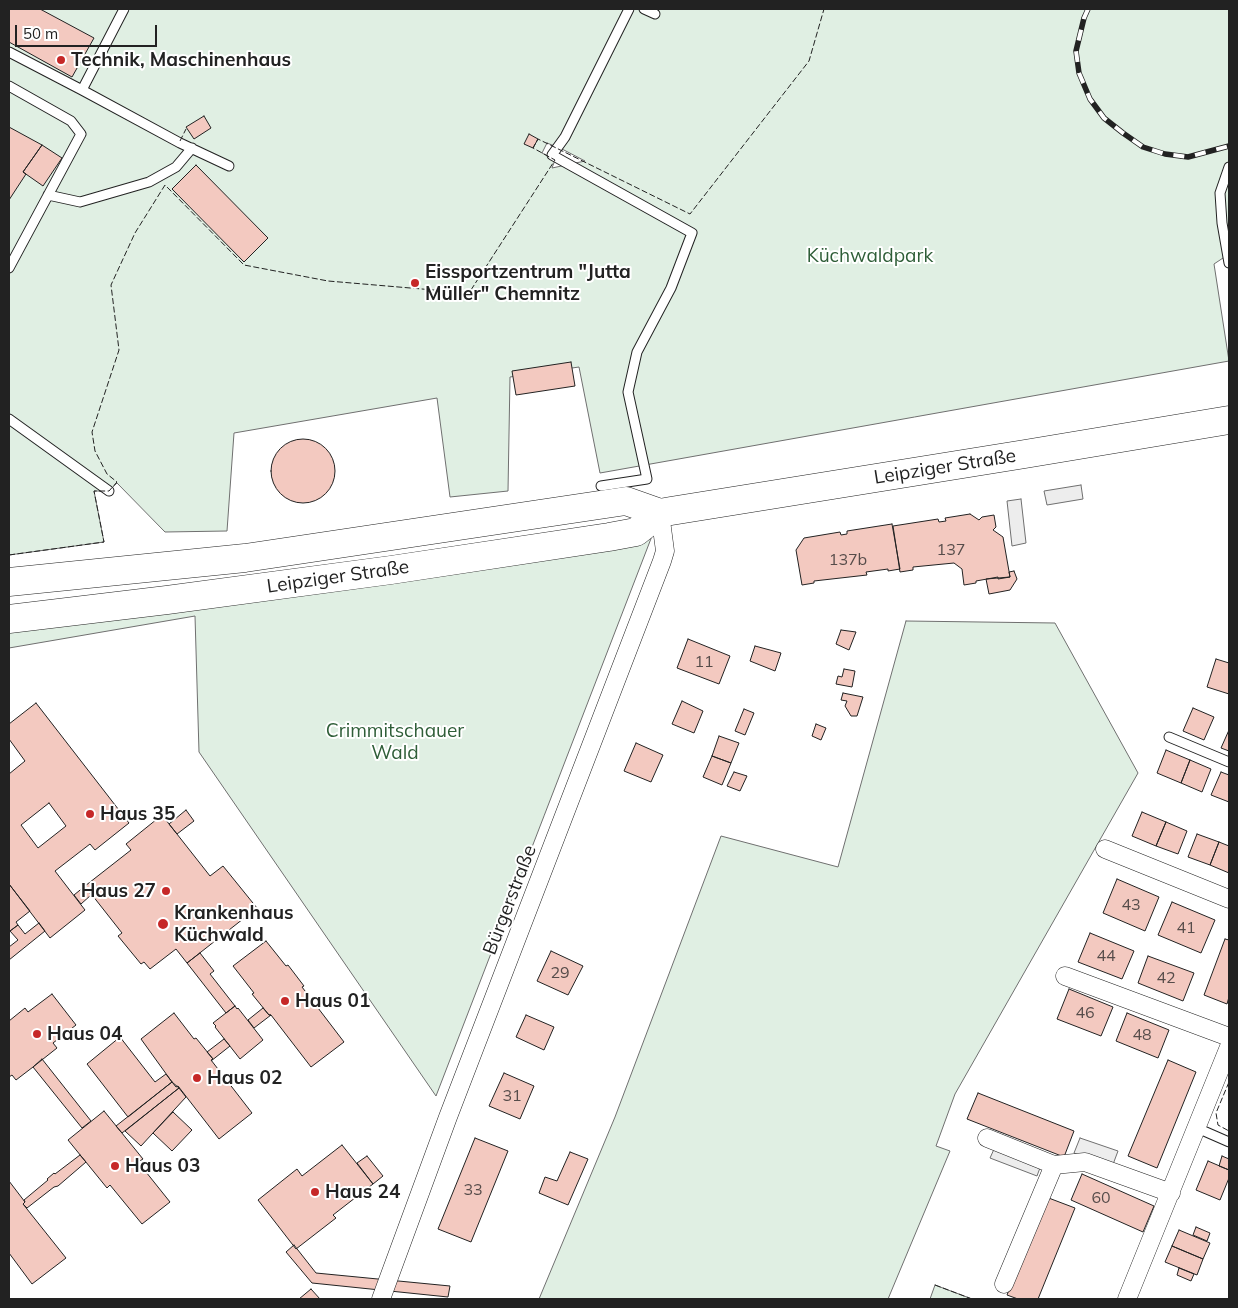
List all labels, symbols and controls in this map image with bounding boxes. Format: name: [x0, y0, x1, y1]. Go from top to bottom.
scale bar: [18, 15, 160, 47]
text: 50 m: [23, 24, 58, 43]
place label: Technik, Maschinenhaus: [71, 49, 291, 71]
marker: Technik, Maschinenhaus: [55, 54, 67, 66]
park label: Küchwaldpark: [807, 245, 933, 267]
place label: Eissportzentrum "Jutta Müller" Chemnitz: [425, 261, 631, 305]
marker: Eissportzentrum "Jutta Müller" Chemnitz: [409, 277, 421, 289]
street label: Leipziger Straße: [872, 445, 1018, 489]
house number: 137: [937, 540, 965, 560]
house number: 137b: [829, 550, 867, 570]
street label: Leipziger Straße: [265, 556, 411, 598]
house number: 11: [694, 652, 714, 672]
park label: Crimmitschauer Wald: [326, 720, 464, 764]
place label: Haus 35: [100, 803, 175, 825]
marker: Haus 35: [84, 808, 96, 820]
street label: Bürgerstraße: [479, 842, 541, 958]
place label: Haus 27: [81, 880, 156, 902]
marker: Haus 27: [160, 885, 172, 897]
house number: 43: [1121, 895, 1141, 915]
place label: Krankenhaus Küchwald: [174, 902, 294, 946]
marker: Krankenhaus Küchwald: [156, 917, 170, 931]
house number: 41: [1176, 918, 1196, 938]
house number: 44: [1096, 946, 1116, 966]
house number: 29: [550, 963, 570, 983]
house number: 42: [1156, 968, 1176, 988]
place label: Haus 01: [295, 990, 370, 1012]
marker: Haus 01: [279, 995, 291, 1007]
house number: 46: [1075, 1003, 1095, 1023]
place label: Haus 04: [47, 1023, 122, 1045]
house number: 48: [1132, 1025, 1152, 1045]
marker: Haus 04: [31, 1028, 43, 1040]
place label: Haus 02: [207, 1067, 282, 1089]
marker: Haus 02: [191, 1072, 203, 1084]
house number: 31: [502, 1086, 522, 1106]
place label: Haus 03: [125, 1155, 200, 1177]
marker: Haus 03: [109, 1160, 121, 1172]
house number: 33: [463, 1180, 483, 1200]
place label: Haus 24: [325, 1181, 400, 1203]
marker: Haus 24: [309, 1186, 321, 1198]
house number: 60: [1091, 1188, 1111, 1208]

